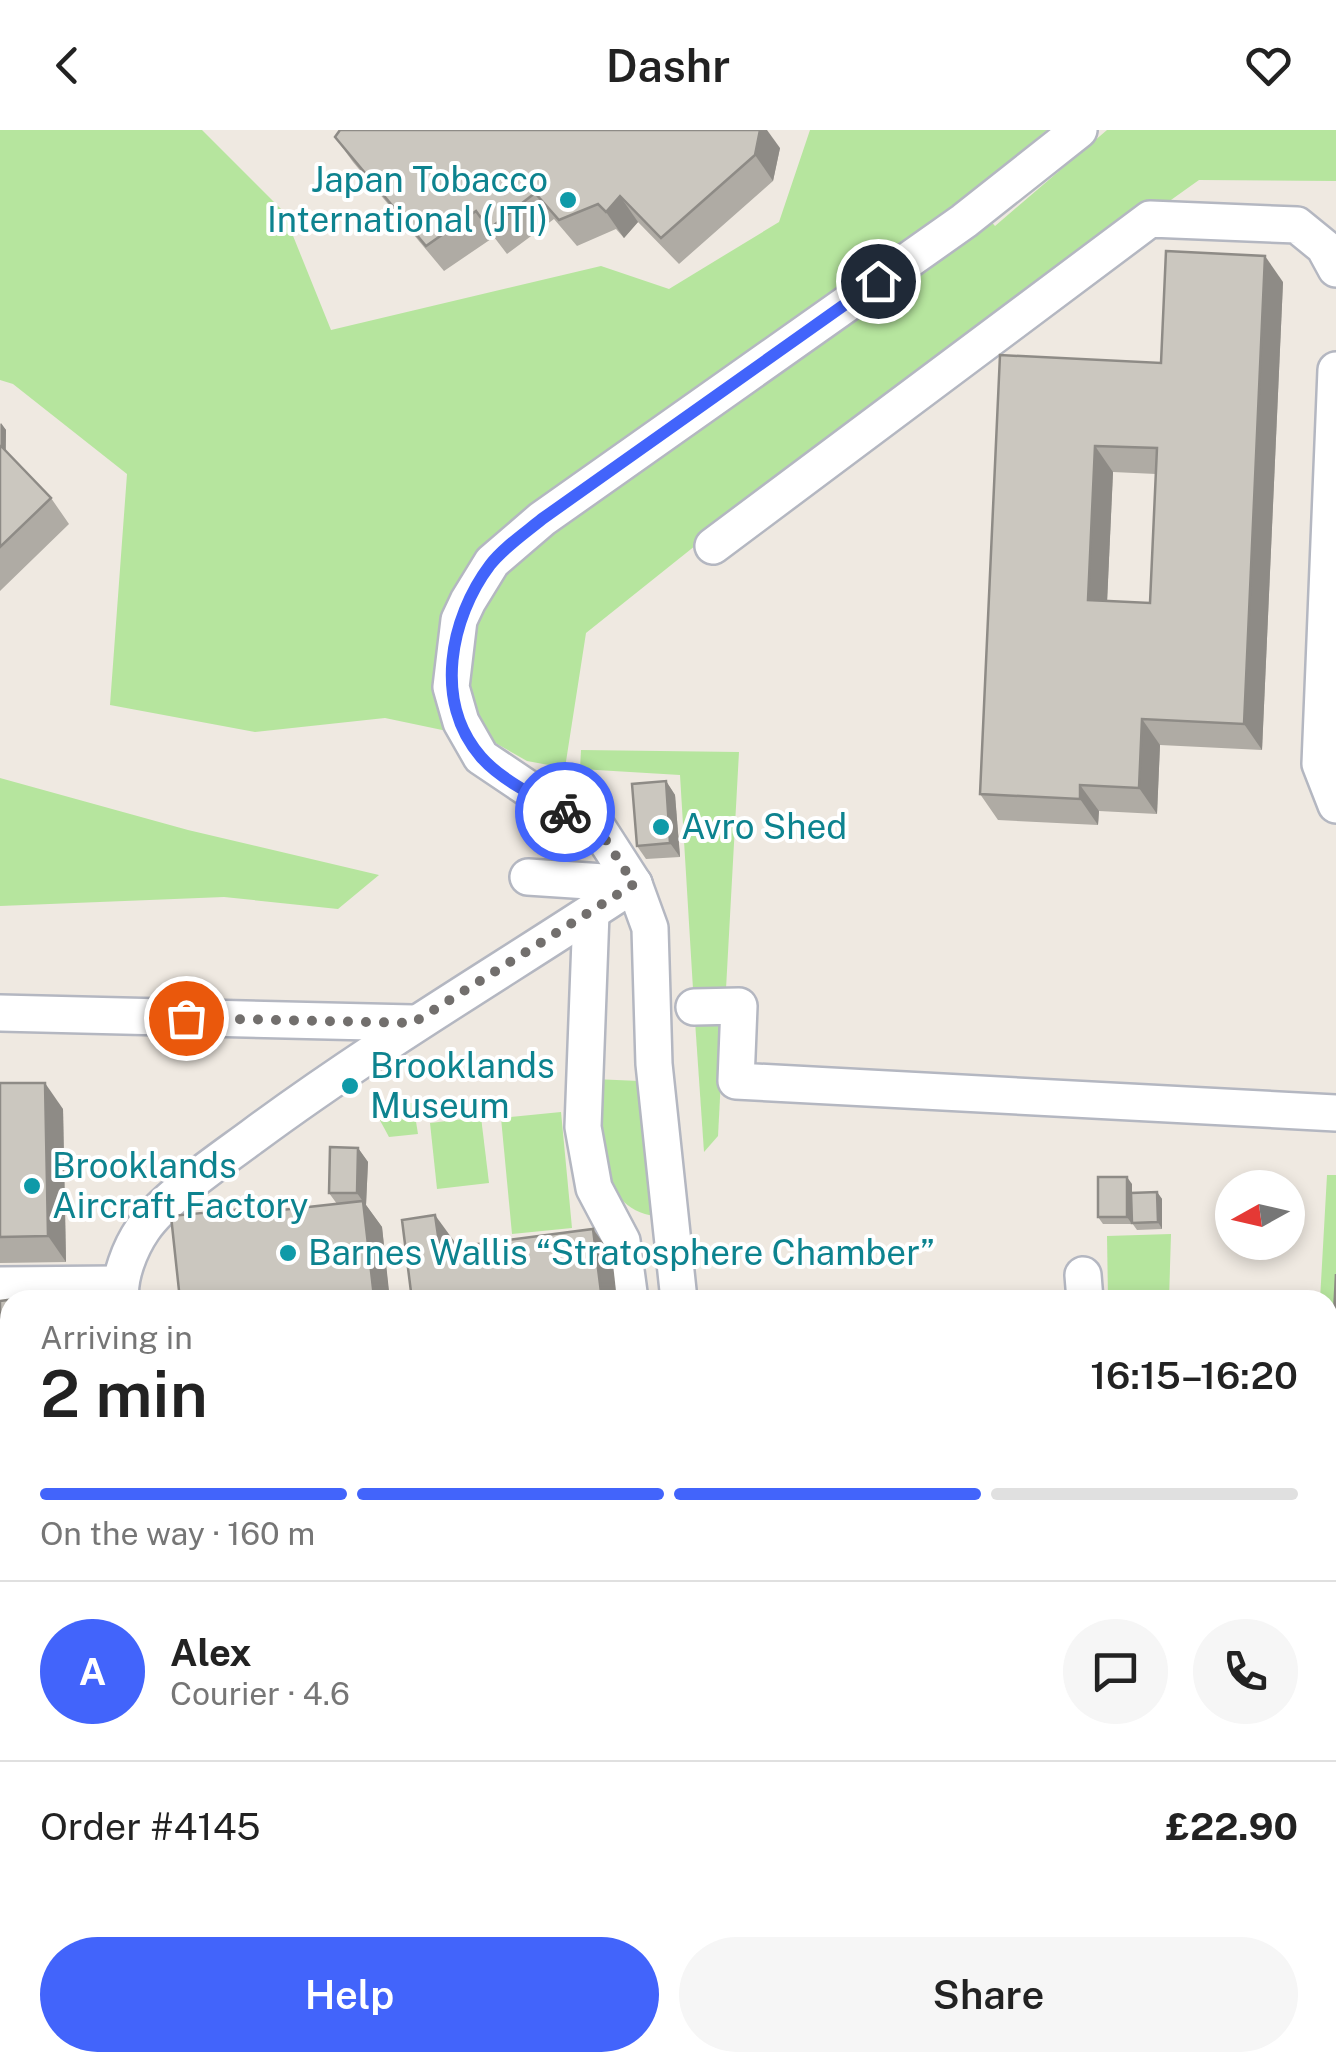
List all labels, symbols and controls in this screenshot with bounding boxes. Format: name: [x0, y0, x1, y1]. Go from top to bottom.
icon: back: [40, 38, 95, 93]
icon: heart: [1241, 38, 1296, 93]
text: Dashr: [606, 39, 730, 92]
place label: Japan Tobacco International (JTI): [267, 159, 548, 240]
marker: Japan Tobacco International (JTI): [557, 189, 579, 211]
pin: [836, 239, 921, 324]
icon: home: [851, 254, 906, 309]
courier: [515, 762, 615, 862]
icon: bike: [538, 785, 593, 840]
place label: Avro Shed: [681, 806, 847, 847]
marker: Avro Shed: [650, 816, 672, 838]
pin: [144, 976, 229, 1061]
icon: bag: [159, 991, 214, 1046]
place label: Brooklands Museum: [370, 1045, 555, 1126]
marker: Brooklands Museum: [339, 1075, 361, 1097]
place label: Brooklands Aircraft Factory: [52, 1145, 308, 1226]
north arrow: [1215, 1170, 1305, 1260]
map controls: [1215, 1170, 1305, 1260]
marker: Brooklands Aircraft Factory: [21, 1175, 43, 1197]
place label: Barnes Wallis “Stratosphere Chamber”: [308, 1232, 935, 1273]
marker: Barnes Wallis “Stratosphere Chamber”: [277, 1242, 299, 1264]
text: Arriving in: [40, 1319, 193, 1356]
text: 16:15–16:20: [1090, 1353, 1298, 1398]
text: 2 min: [40, 1355, 208, 1432]
text: On the way · 160 m: [40, 1515, 315, 1552]
button: chat: [1063, 1619, 1168, 1724]
button: phone: [1193, 1619, 1298, 1724]
text: Alex: [170, 1630, 252, 1675]
text: A: [79, 1649, 106, 1694]
text: Courier · 4.6: [170, 1675, 350, 1712]
text: Order #4145: [40, 1804, 261, 1849]
text: £22.90: [1165, 1804, 1298, 1849]
button: Help: [40, 1937, 659, 2052]
button: Share: [679, 1937, 1298, 2052]

